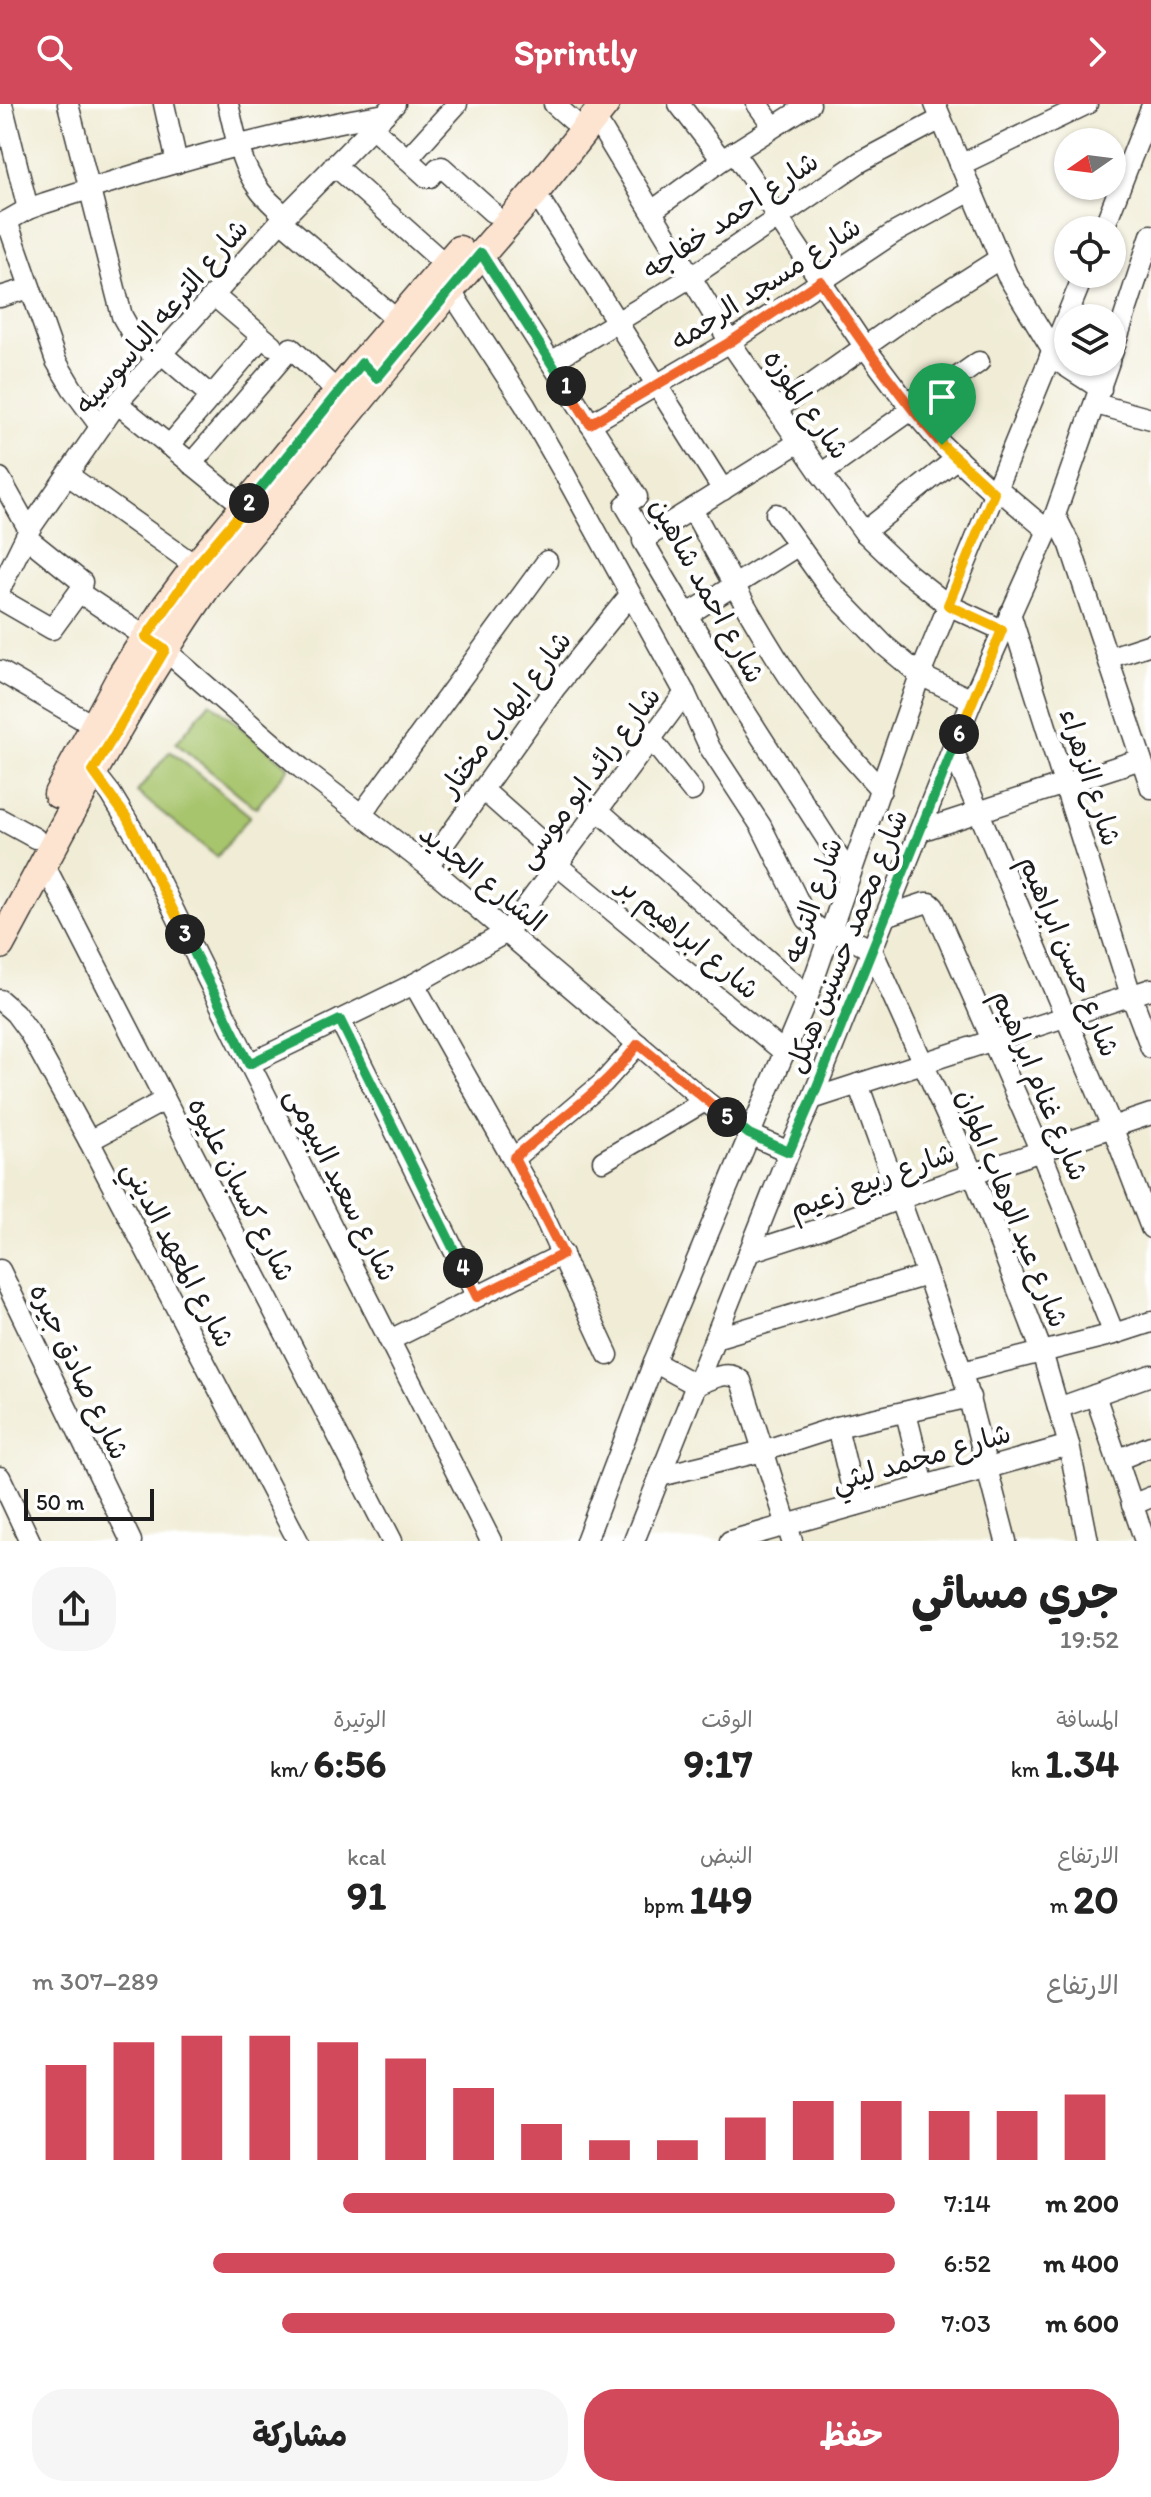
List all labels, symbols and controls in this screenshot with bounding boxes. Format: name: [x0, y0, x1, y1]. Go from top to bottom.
icon: search: [32, 30, 76, 74]
icon: forward: [1075, 30, 1119, 74]
text: Sprintly: [514, 31, 637, 74]
north arrow: [1054, 128, 1126, 200]
map controls: [1054, 128, 1126, 376]
street label: شارع احمد خفاجه: [636, 144, 826, 289]
street label: شارع مسجد الرحمه: [663, 209, 868, 360]
street label: شارع الترعه الباسوسيه: [67, 211, 257, 423]
button: locate: [1054, 216, 1126, 288]
button: layers: [1054, 304, 1126, 376]
street label: شارع الموزه: [754, 342, 857, 467]
pin: [908, 363, 976, 445]
pin: 1: [546, 366, 586, 406]
text: 1: [561, 372, 571, 399]
icon: arrive: [920, 375, 964, 419]
pin: 2: [229, 483, 269, 523]
text: 2: [243, 489, 255, 516]
street label: شارع احمد شاهين: [640, 491, 773, 690]
street label: شارع ايهاب مختار: [431, 624, 581, 806]
street label: شارع رائد ابو موسى: [509, 680, 670, 876]
street label: شارع الزهراء: [1050, 704, 1129, 851]
pin: 6: [939, 714, 979, 754]
text: 6: [953, 720, 965, 747]
street label: شارع محمد حسنين هيكل: [777, 804, 917, 1079]
street label: الشارع الجديد: [411, 815, 553, 941]
street label: شارع الترعه: [775, 833, 852, 968]
street label: شارع حسن ابراهيم: [1008, 850, 1128, 1064]
street label: شارع ابراهيم بر: [607, 867, 767, 1010]
pin: 3: [165, 914, 205, 954]
text: 3: [179, 920, 191, 947]
street label: شارع غنام ابراهيم: [981, 984, 1097, 1188]
street label: شارع سعيد البيومى: [276, 1082, 405, 1288]
street label: شارع عبد الوهاب الموان: [947, 1084, 1076, 1333]
street label: شارع كسبان عليوه: [178, 1091, 303, 1288]
pin: 5: [707, 1097, 747, 1137]
text: 5: [721, 1103, 733, 1130]
street label: شارع ربيع زعيم: [785, 1134, 961, 1230]
street label: شارع المعهد الديني: [108, 1155, 243, 1357]
pin: 4: [443, 1248, 483, 1288]
text: 4: [456, 1254, 470, 1281]
street label: شارع صادق جيره: [20, 1277, 137, 1466]
street label: شارع محمد ليثي: [827, 1415, 1017, 1507]
scale bar: [24, 1485, 154, 1521]
text: 50 m: [36, 1489, 85, 1516]
text: جري مسائي: [911, 1566, 1119, 1619]
button: share: [32, 1567, 116, 1651]
text: 19:52: [1060, 1623, 1119, 1655]
text: الوتيرة: [333, 1706, 386, 1733]
text: الوقت: [701, 1706, 753, 1733]
text: المسافة: [1056, 1706, 1119, 1733]
text: 6:56: [313, 1739, 386, 1787]
text: 9:17: [684, 1739, 753, 1787]
text: 1.34: [1045, 1739, 1119, 1787]
text: /km: [270, 1756, 313, 1783]
text: km: [1011, 1756, 1045, 1783]
text: النبض: [700, 1842, 753, 1869]
text: الارتفاع: [1057, 1842, 1119, 1869]
text: kcal: [347, 1844, 386, 1871]
text: 91: [347, 1871, 386, 1919]
text: 149: [689, 1875, 753, 1923]
text: 20: [1073, 1875, 1119, 1923]
text: bpm: [643, 1892, 689, 1919]
text: m: [1050, 1892, 1073, 1919]
text: 289–307 m: [32, 1965, 159, 1997]
text: الارتفاع: [1046, 1969, 1119, 2001]
text: 7:14: [944, 2187, 991, 2219]
text: 200 m: [1046, 2187, 1119, 2219]
text: 6:52: [944, 2247, 991, 2279]
text: 400 m: [1044, 2247, 1119, 2279]
text: 7:03: [942, 2307, 991, 2339]
text: 600 m: [1045, 2307, 1119, 2339]
button: مشاركة: [32, 2389, 568, 2481]
button: حفظ: [584, 2389, 1119, 2481]

